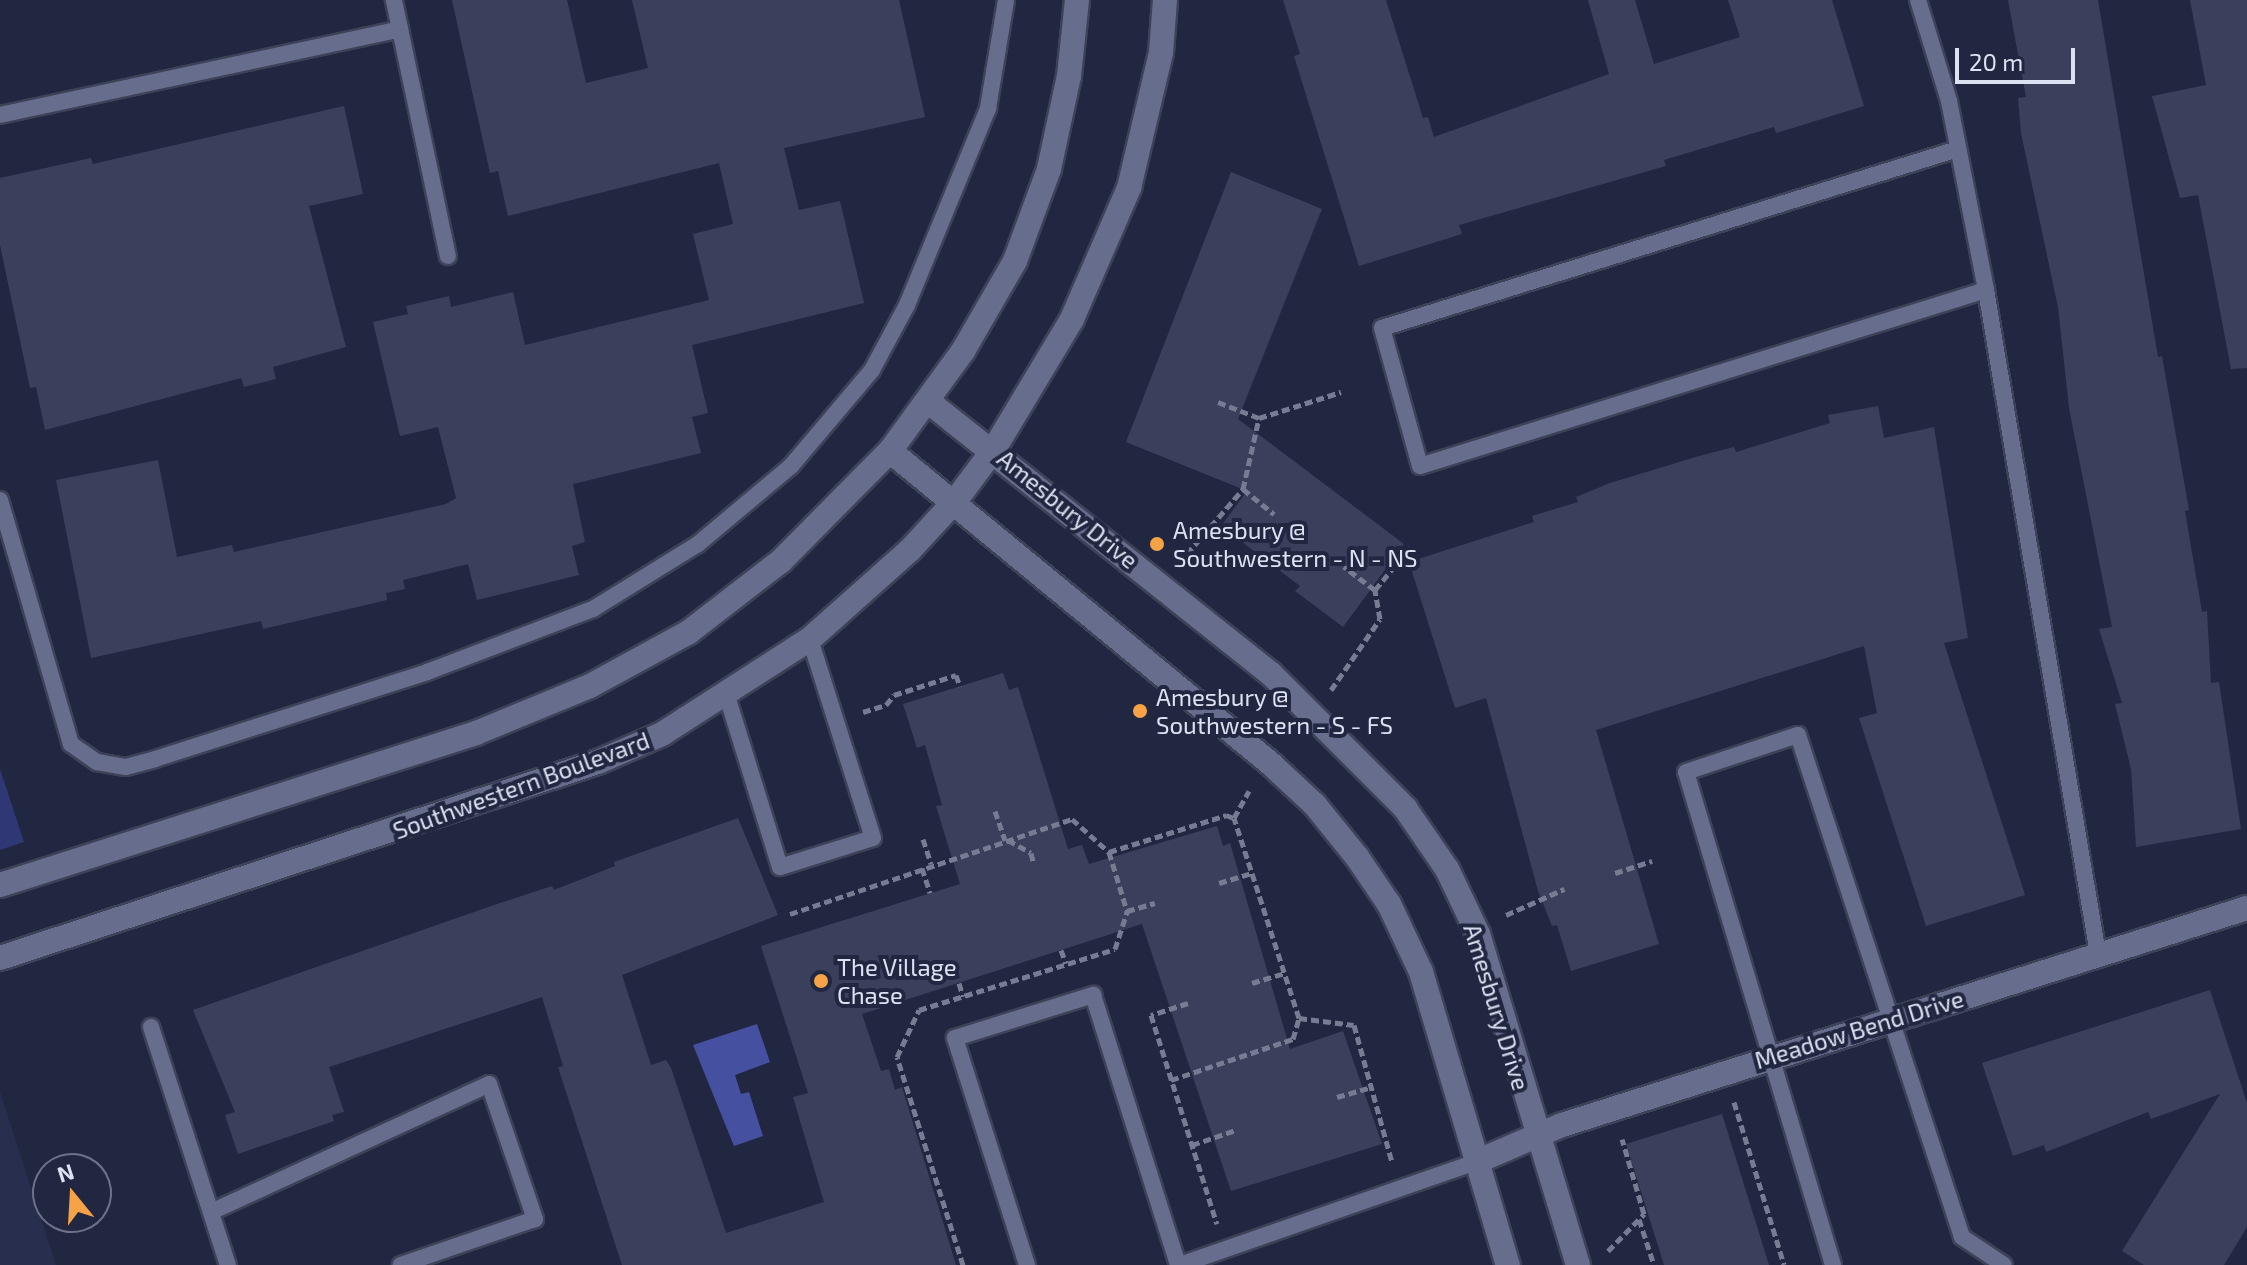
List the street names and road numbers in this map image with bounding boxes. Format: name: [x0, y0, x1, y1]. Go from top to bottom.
street label: Amesbury Drive: [992, 443, 1144, 575]
street label: Southwestern Boulevard: [389, 725, 653, 845]
street label: Amesbury Drive: [1458, 920, 1536, 1094]
street label: Meadow Bend Drive: [1751, 983, 1967, 1075]

